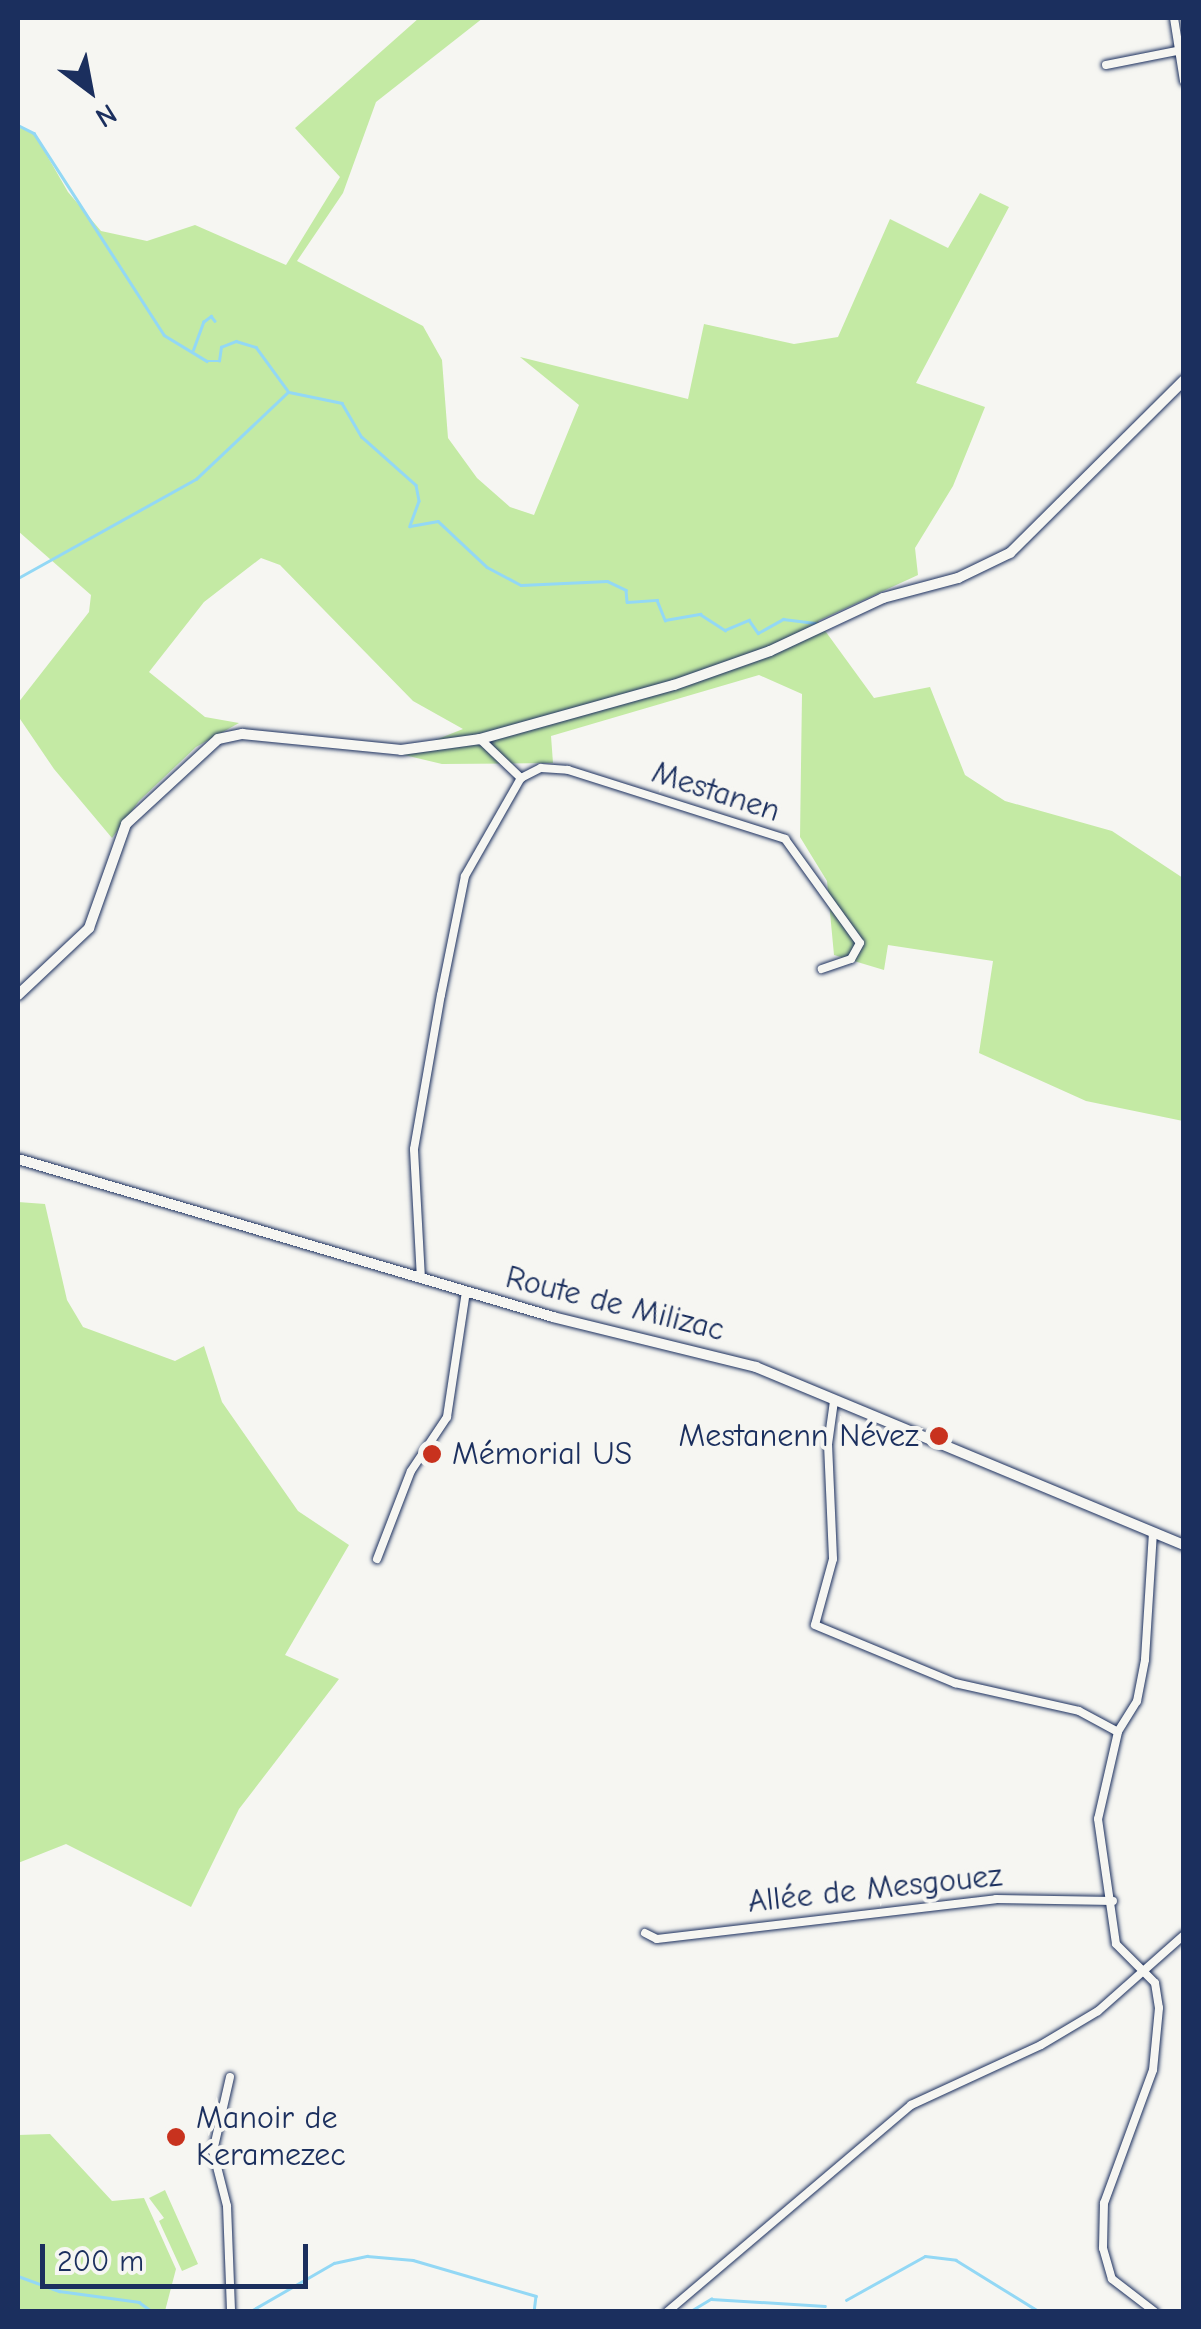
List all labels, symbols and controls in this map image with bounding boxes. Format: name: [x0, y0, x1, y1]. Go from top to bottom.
north arrow: [40, 40, 140, 140]
text: N: [90, 97, 122, 134]
street label: Mestanen: [647, 753, 785, 831]
street label: Route de Milizac: [502, 1258, 728, 1350]
place label: Mestanenn Névez: [679, 1417, 919, 1455]
marker: Mestanenn Névez: [928, 1425, 950, 1447]
place label: Mémorial US: [452, 1435, 632, 1473]
marker: Mémorial US: [421, 1443, 443, 1465]
street label: Allée de Mesgouez: [746, 1857, 1004, 1921]
place label: Manoir de Keramezec: [196, 2100, 346, 2175]
marker: Manoir de Keramezec: [165, 2126, 187, 2148]
scale bar: [45, 2224, 312, 2286]
text: 200 m: [57, 2244, 144, 2279]

